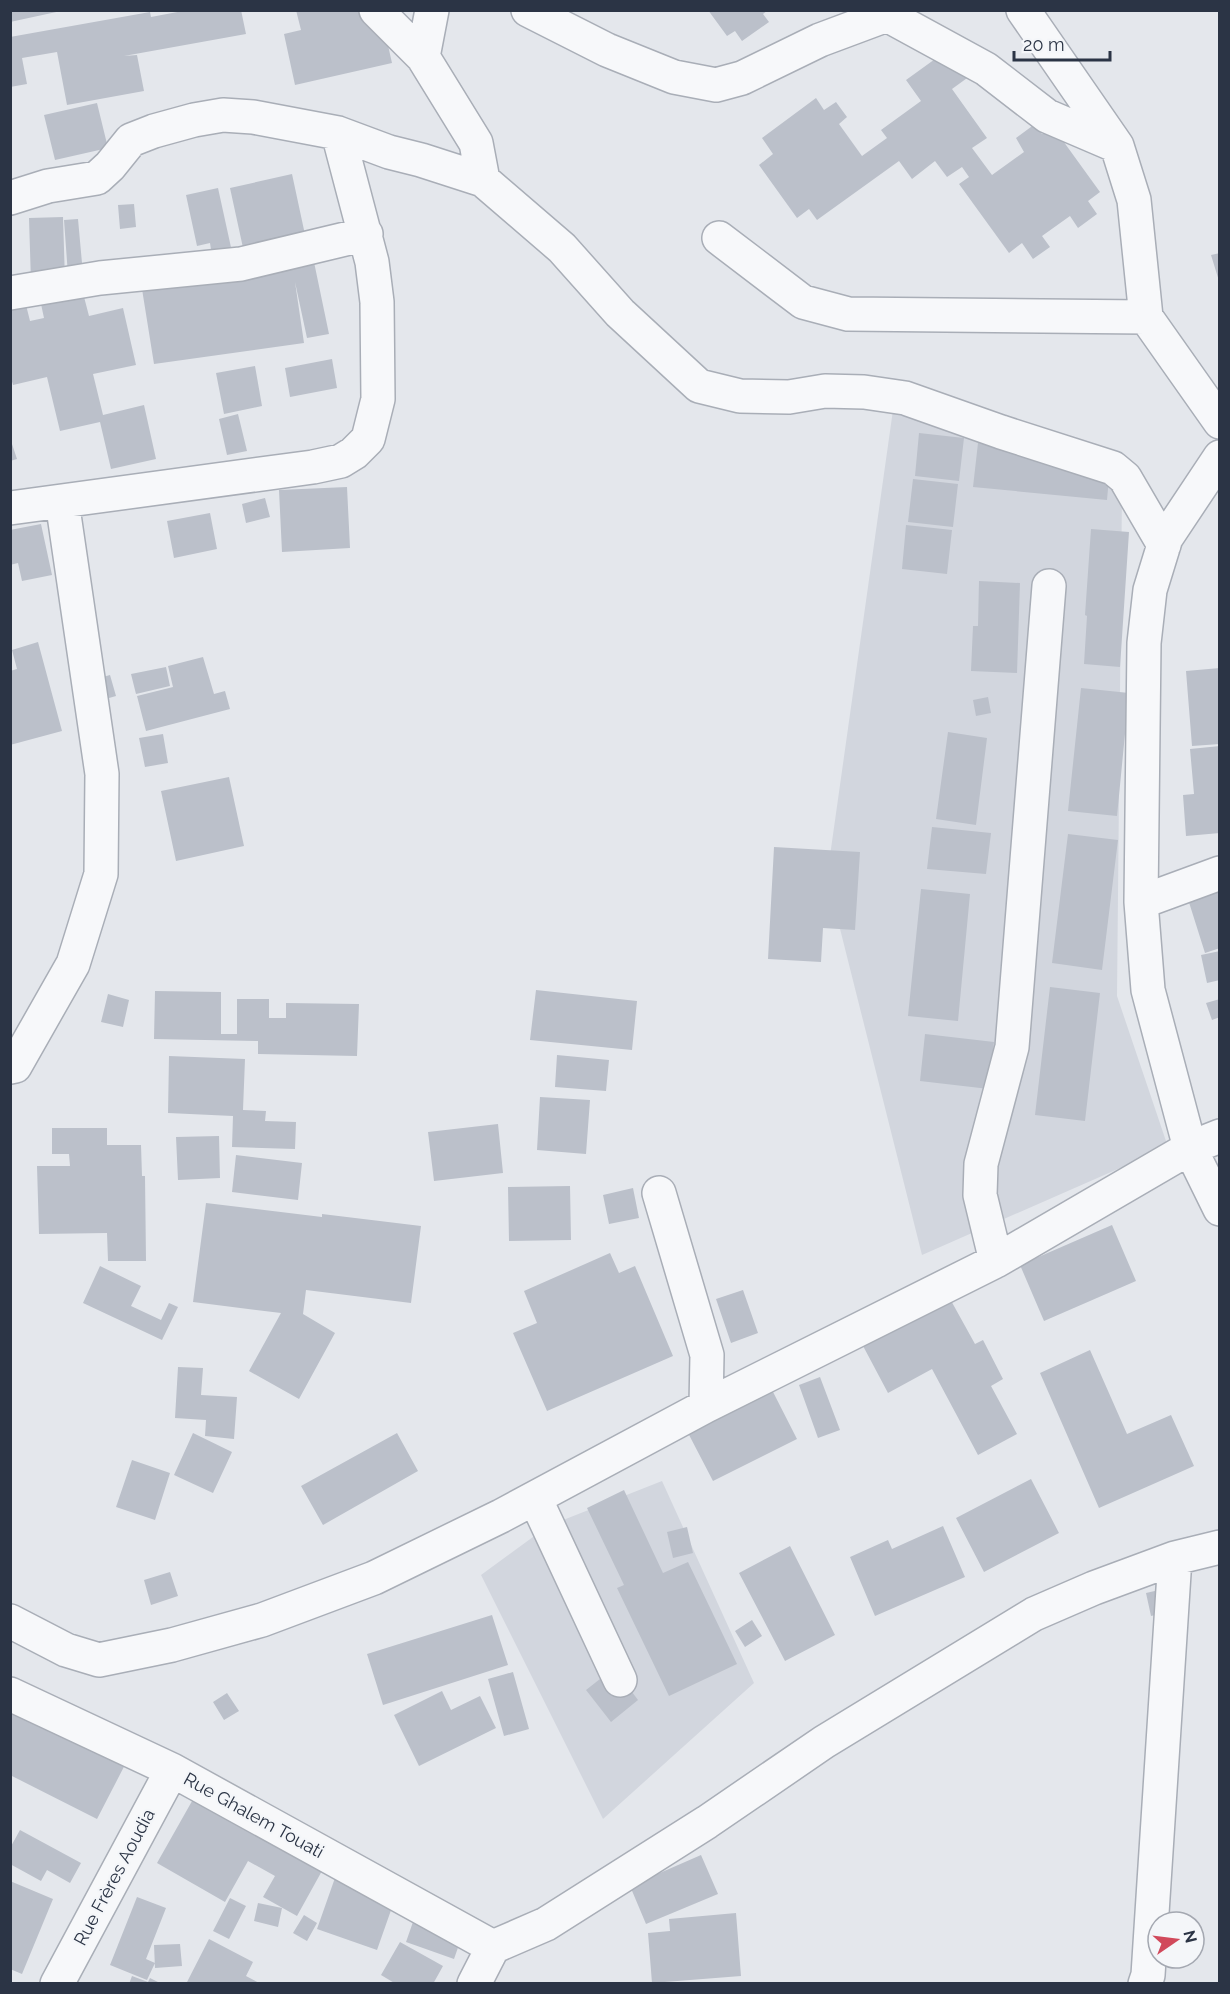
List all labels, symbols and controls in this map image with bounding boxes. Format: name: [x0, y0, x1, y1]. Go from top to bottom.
scale bar: [1014, 24, 1110, 62]
text: 20 m: [1023, 34, 1065, 55]
street label: Rue Ghalem Touati: [180, 1768, 328, 1862]
street label: Rue Frères Aoudia: [69, 1805, 159, 1949]
north arrow: [1146, 1910, 1206, 1970]
text: N: [1179, 1928, 1201, 1945]

